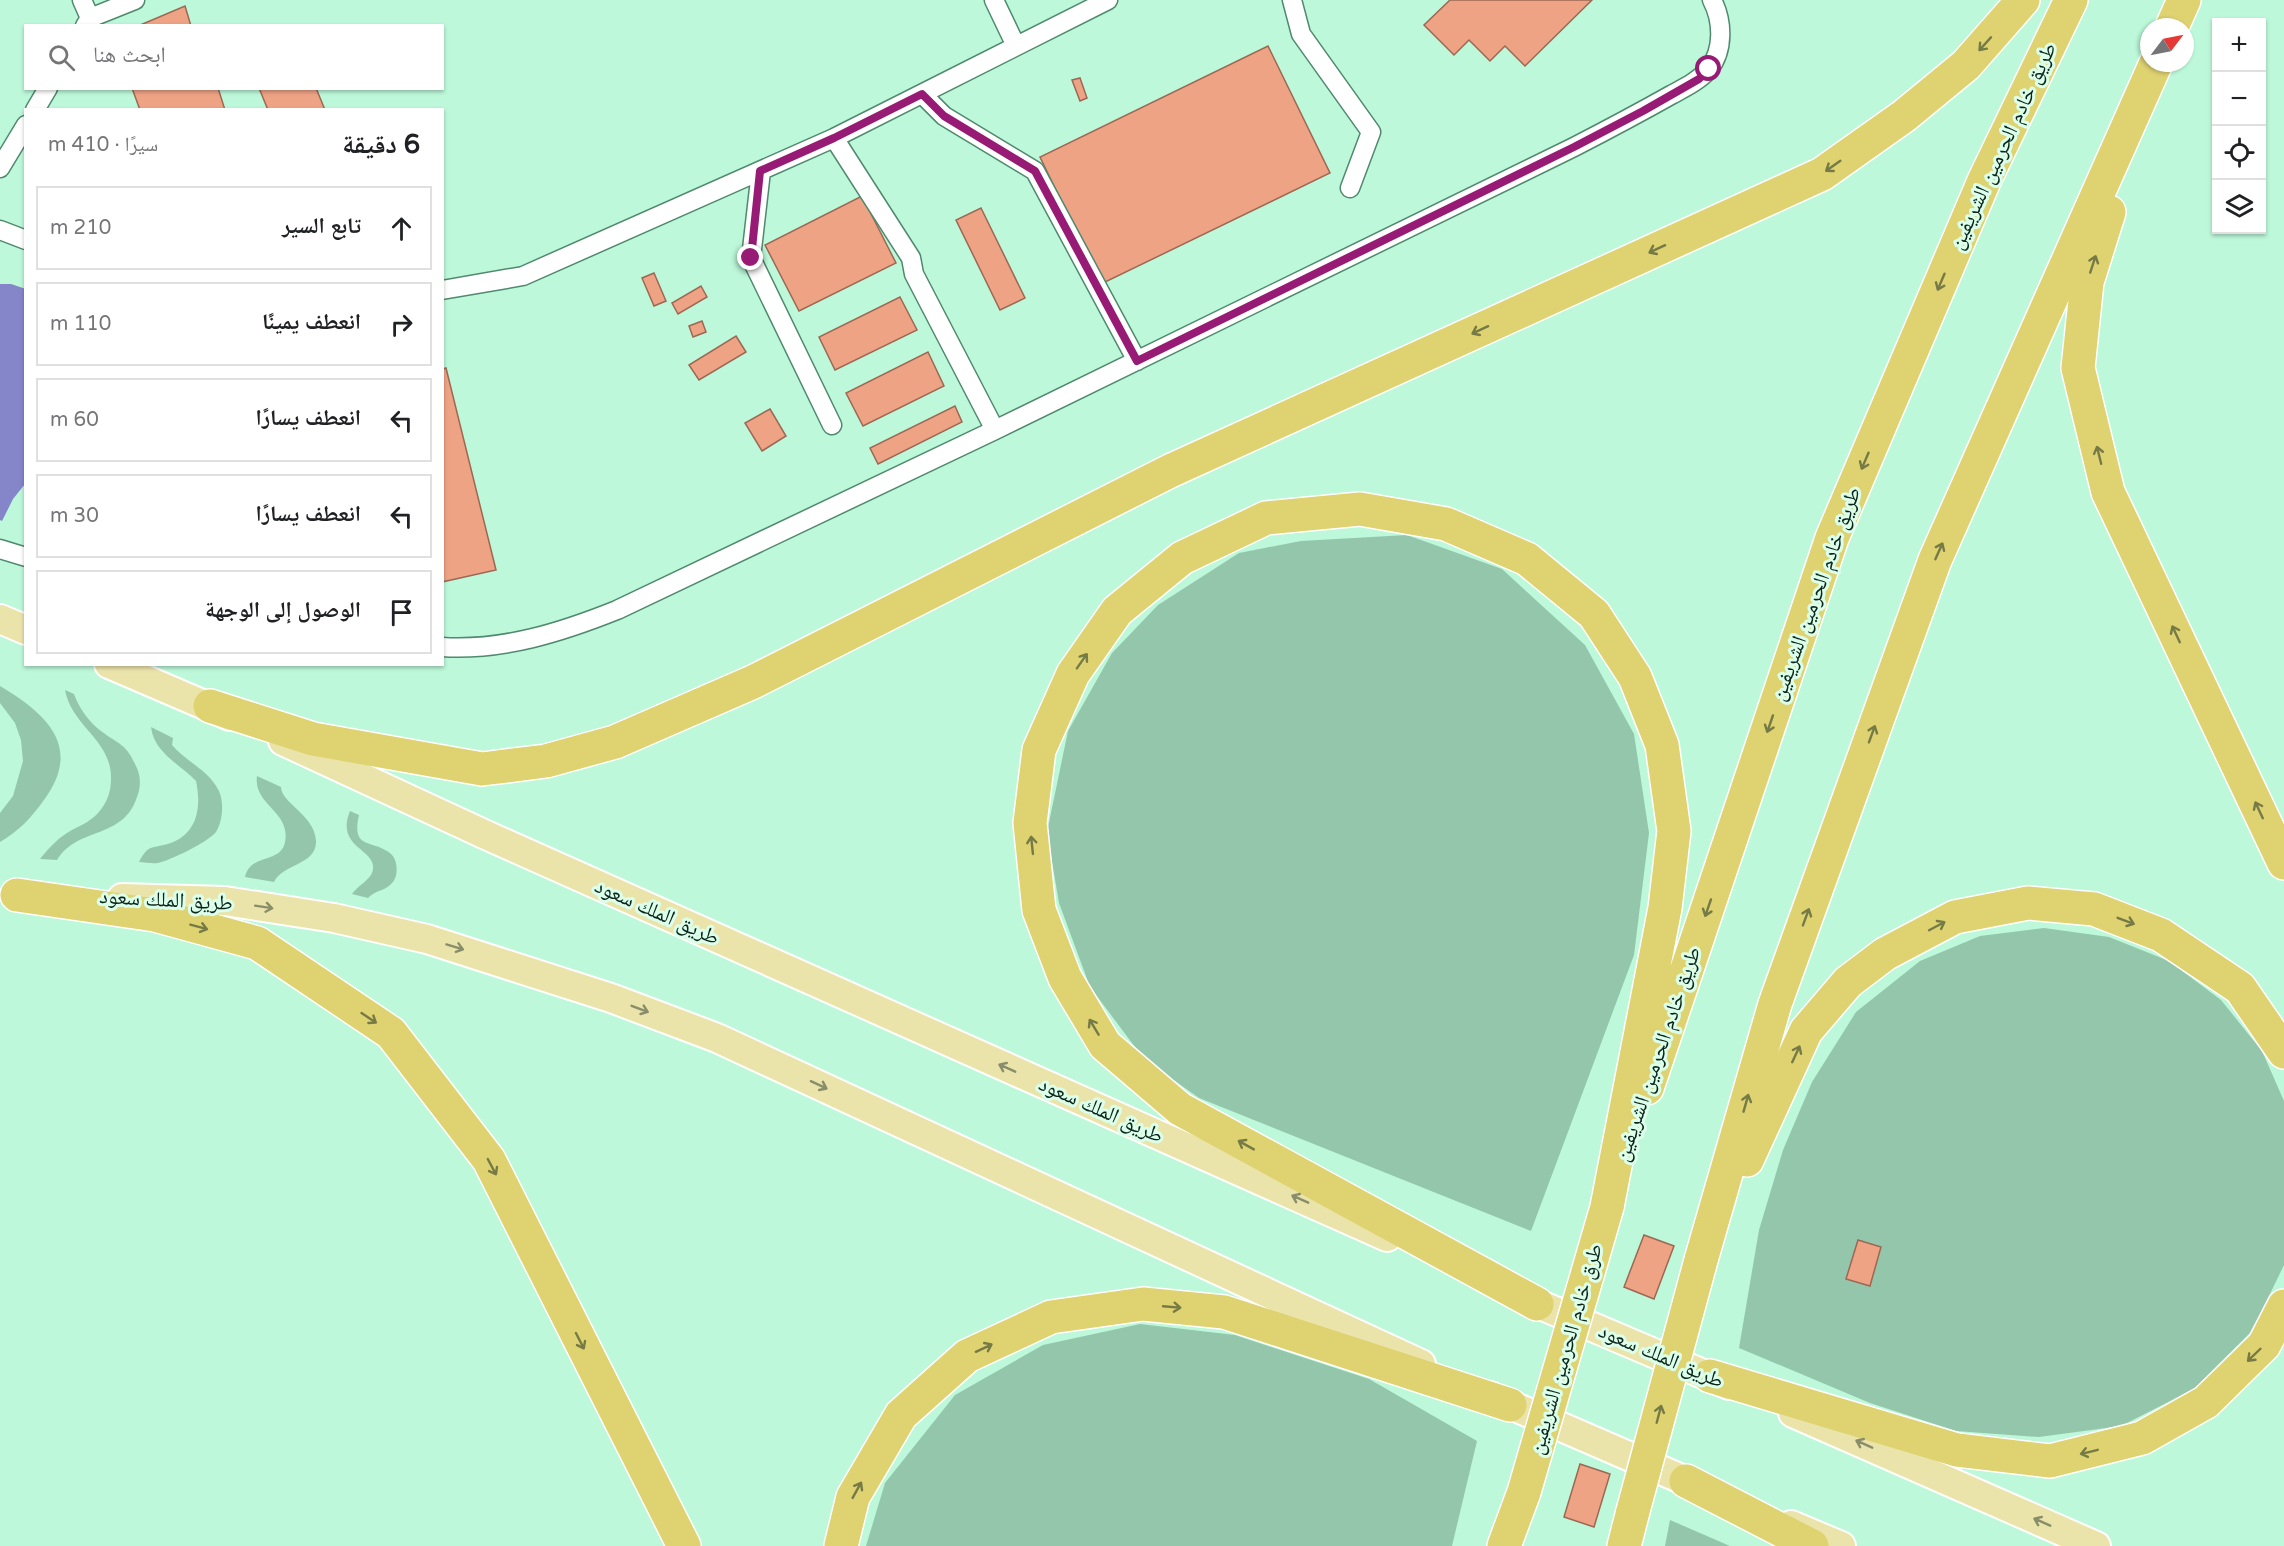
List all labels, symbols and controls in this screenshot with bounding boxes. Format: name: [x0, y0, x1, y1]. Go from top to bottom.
north arrow: [2140, 18, 2194, 72]
map controls: [2212, 18, 2266, 234]
button: +: [2212, 18, 2266, 72]
search box: [24, 24, 444, 90]
one-way arrow: [1978, 36, 1992, 51]
street label: طريق خادم الحرمين الشريفين: [1944, 39, 2063, 254]
icon: search: [45, 41, 78, 74]
text: ابحث هنا: [93, 42, 166, 68]
route start: [1695, 55, 1721, 81]
button: −: [2212, 72, 2266, 126]
button: locate: [2212, 126, 2266, 180]
text: 6 دقيقة: [342, 129, 420, 160]
text: سيرًا · 410 m: [48, 133, 158, 157]
one-way arrow: [1826, 160, 1842, 172]
button: layers: [2212, 180, 2266, 234]
icon: ahead: [385, 212, 418, 245]
text: تابع السير: [282, 213, 361, 239]
text: 210 m: [50, 216, 111, 240]
route end: [737, 244, 763, 270]
one-way arrow: [1649, 244, 1667, 255]
one-way arrow: [2088, 255, 2099, 274]
one-way arrow: [1935, 272, 1946, 291]
icon: right: [385, 308, 418, 341]
text: انعطف يمينًا: [262, 309, 361, 335]
text: 110 m: [50, 312, 111, 336]
one-way arrow: [1471, 324, 1489, 336]
icon: left: [385, 404, 418, 437]
text: انعطف يسارًا: [256, 405, 361, 431]
text: 60 m: [50, 408, 99, 432]
one-way arrow: [2093, 446, 2105, 465]
one-way arrow: [1859, 452, 1870, 470]
street label: طريق خادم الحرمين الشريفين: [1766, 484, 1867, 705]
icon: left: [385, 500, 418, 533]
text: انعطف يسارًا: [256, 501, 361, 527]
text: 30 m: [50, 504, 99, 528]
one-way arrow: [1934, 542, 1945, 560]
icon: arrive: [385, 596, 418, 629]
text: الوصول إلى الوجهة: [205, 597, 361, 623]
one-way arrow: [2169, 625, 2181, 643]
one-way arrow: [1076, 653, 1088, 669]
one-way arrow: [1763, 714, 1774, 733]
one-way arrow: [1868, 725, 1879, 744]
one-way arrow: [2252, 801, 2264, 819]
one-way arrow: [1026, 836, 1037, 855]
street label: طريق الملك سعود: [591, 873, 723, 951]
street label: طريق الملك سعود: [99, 884, 233, 916]
one-way arrow: [1701, 898, 1712, 917]
one-way arrow: [254, 902, 274, 913]
one-way arrow: [1801, 908, 1812, 927]
one-way arrow: [2116, 916, 2134, 927]
one-way arrow: [1928, 920, 1945, 932]
one-way arrow: [189, 922, 208, 934]
one-way arrow: [445, 942, 464, 953]
street label: طريق خادم الحرمين الشريفين: [1609, 943, 1707, 1165]
one-way arrow: [630, 1004, 649, 1015]
one-way arrow: [360, 1012, 377, 1024]
one-way arrow: [1088, 1019, 1100, 1036]
one-way arrow: [1791, 1045, 1802, 1063]
one-way arrow: [998, 1062, 1017, 1073]
street label: طريق الملك سعود: [1035, 1071, 1167, 1149]
one-way arrow: [810, 1081, 828, 1092]
one-way arrow: [1741, 1094, 1752, 1113]
one-way arrow: [1238, 1139, 1255, 1151]
one-way arrow: [486, 1158, 498, 1175]
one-way arrow: [1292, 1192, 1310, 1204]
street label: طرق خادم الحرمين الشريفين: [1524, 1241, 1609, 1458]
one-way arrow: [1161, 1302, 1181, 1313]
street label: طريق الملك سعود: [1595, 1318, 1727, 1394]
one-way arrow: [575, 1332, 587, 1350]
one-way arrow: [975, 1341, 993, 1353]
one-way arrow: [2246, 1348, 2261, 1363]
one-way arrow: [1654, 1405, 1666, 1424]
one-way arrow: [1855, 1438, 1874, 1449]
one-way arrow: [2080, 1446, 2099, 1458]
one-way arrow: [851, 1482, 863, 1499]
one-way arrow: [2034, 1516, 2052, 1528]

